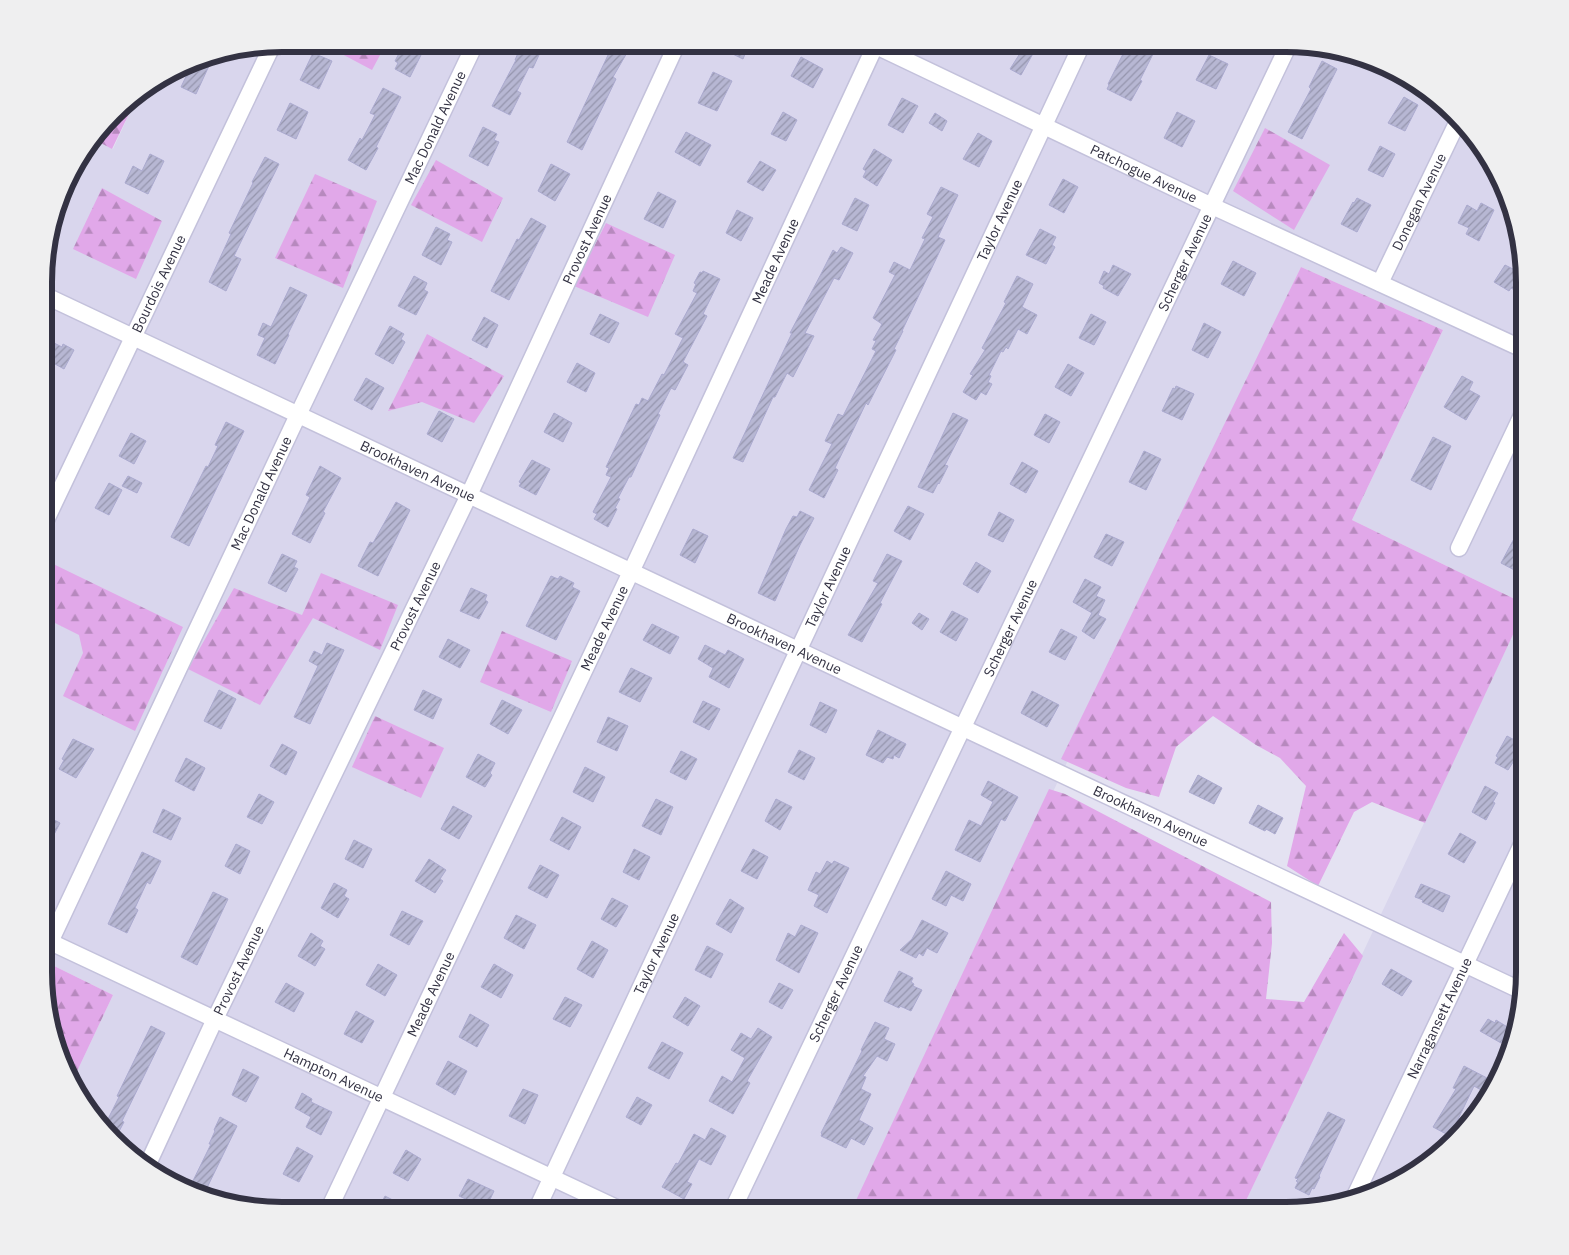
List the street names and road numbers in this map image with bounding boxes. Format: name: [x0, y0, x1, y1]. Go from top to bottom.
street label: Mac Donald Avenue: [400, 67, 470, 187]
street label: Patchogue Avenue: [1087, 140, 1201, 207]
street label: Donegan Avenue: [1388, 150, 1450, 253]
street label: Taylor Avenue: [973, 176, 1027, 264]
street label: Provost Avenue: [558, 191, 616, 287]
street label: Scherger Avenue: [1154, 211, 1216, 314]
street label: Meade Avenue: [748, 215, 803, 307]
street label: Bourdois Avenue: [128, 232, 190, 336]
street label: Mac Donald Avenue: [227, 433, 296, 553]
street label: Brookhaven Avenue: [357, 436, 479, 506]
street label: Taylor Avenue: [801, 543, 855, 631]
street label: Provost Avenue: [386, 558, 445, 654]
street label: Scherger Avenue: [979, 576, 1041, 680]
street label: Meade Avenue: [576, 582, 632, 674]
street label: Brookhaven Avenue: [724, 609, 845, 679]
street label: Brookhaven Avenue: [1090, 781, 1211, 851]
street label: Taylor Avenue: [629, 910, 683, 998]
street label: Provost Avenue: [209, 922, 268, 1018]
street label: Scherger Avenue: [805, 942, 867, 1045]
street label: Meade Avenue: [403, 948, 459, 1040]
street label: Narragansett Avenue: [1403, 954, 1476, 1082]
street label: Hampton Avenue: [281, 1044, 387, 1106]

